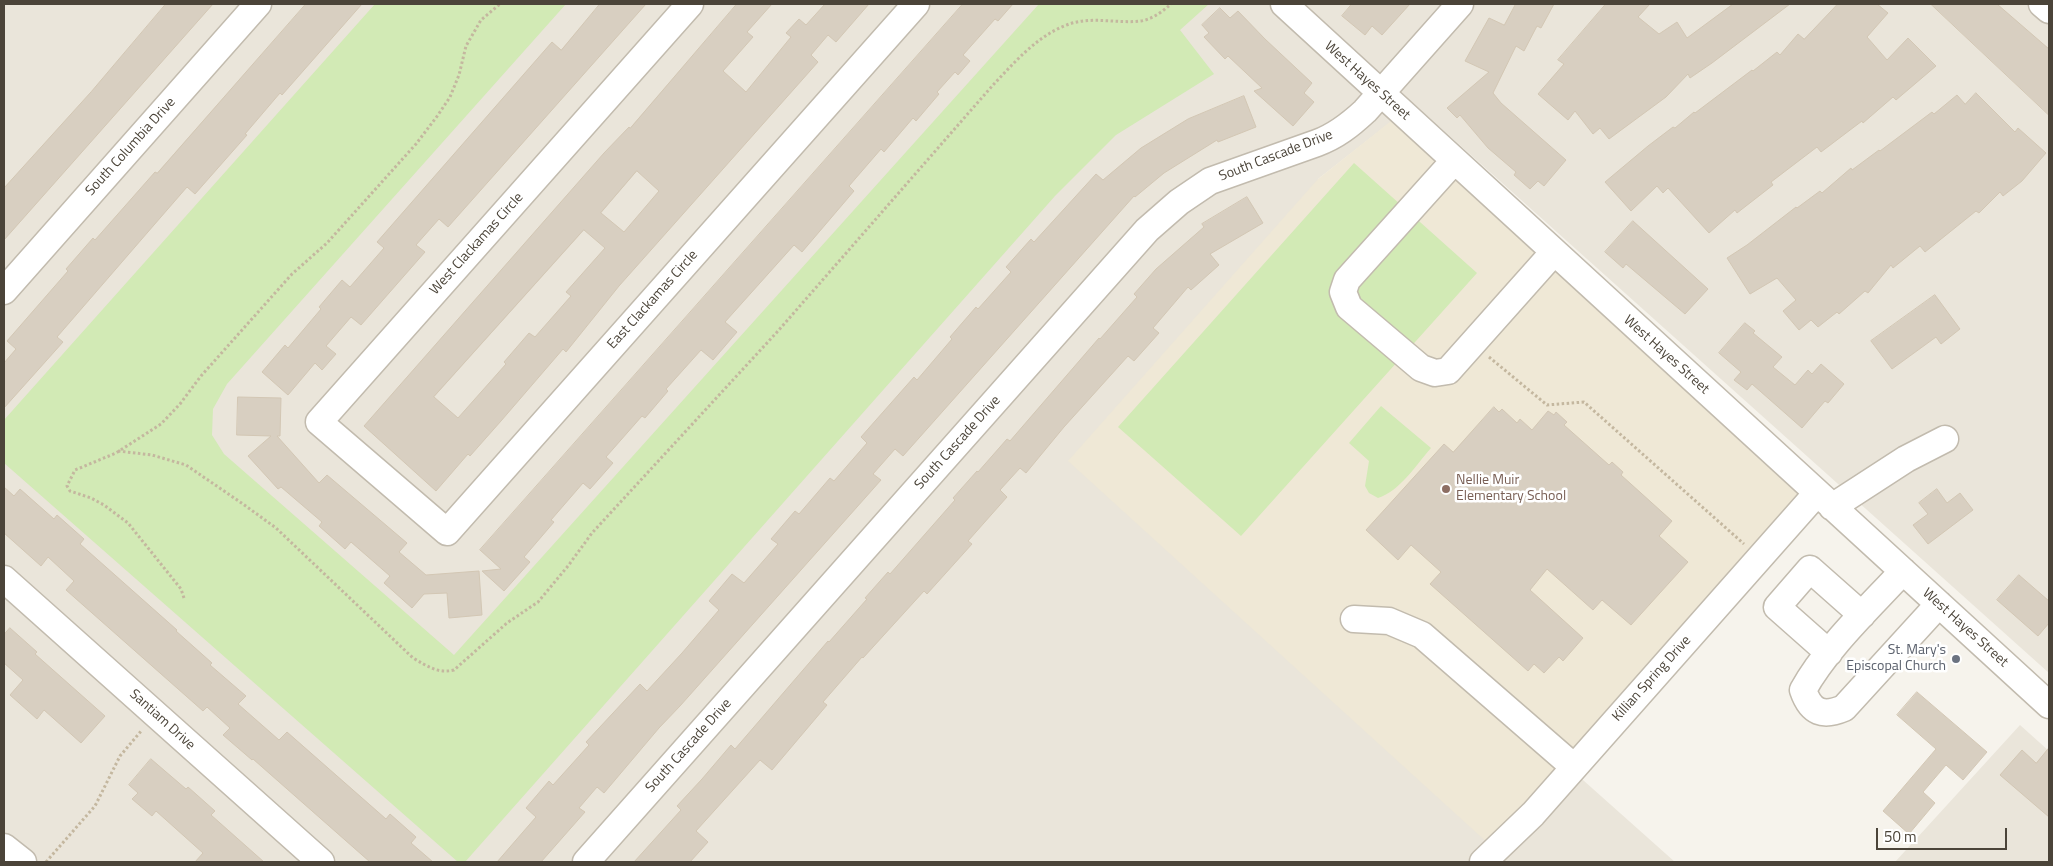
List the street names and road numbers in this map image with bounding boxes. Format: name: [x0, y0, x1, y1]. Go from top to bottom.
street label: West Hayes Street: [1321, 38, 1413, 124]
street label: South Columbia Drive: [82, 94, 180, 200]
street label: South Cascade Drive: [1217, 127, 1335, 185]
street label: West Clackamas Circle: [427, 190, 527, 298]
street label: East Clackamas Circle: [604, 247, 702, 353]
street label: West Hayes Street: [1620, 312, 1712, 398]
street label: South Cascade Drive: [911, 393, 1005, 493]
street label: West Hayes Street: [1919, 585, 2011, 671]
street label: Killian Spring Drive: [1609, 633, 1695, 725]
street label: Santiam Drive: [126, 686, 198, 754]
street label: South Cascade Drive: [642, 696, 736, 796]

